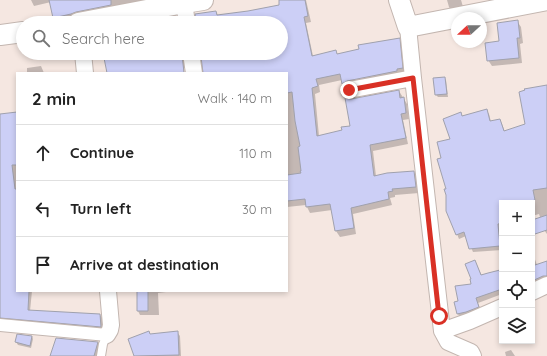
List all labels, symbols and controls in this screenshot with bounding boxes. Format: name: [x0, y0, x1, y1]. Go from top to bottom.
north arrow: [451, 12, 487, 48]
search box: [16, 16, 288, 60]
icon: search: [30, 27, 52, 49]
text: Search here: [62, 29, 145, 48]
route end: [340, 81, 358, 99]
text: 2 min: [32, 88, 76, 109]
text: Walk · 140 m: [197, 90, 272, 106]
icon: ahead: [32, 142, 54, 164]
text: Continue: [70, 143, 134, 162]
text: 110 m: [239, 145, 272, 161]
icon: left: [32, 198, 54, 220]
text: Turn left: [70, 199, 132, 218]
map controls: [499, 200, 535, 344]
button: +: [499, 200, 535, 236]
text: 30 m: [242, 201, 272, 217]
button: −: [499, 236, 535, 272]
icon: arrive: [32, 254, 54, 276]
text: Arrive at destination: [70, 255, 219, 274]
button: locate: [499, 272, 535, 308]
route start: [430, 307, 448, 325]
button: layers: [499, 308, 535, 344]

